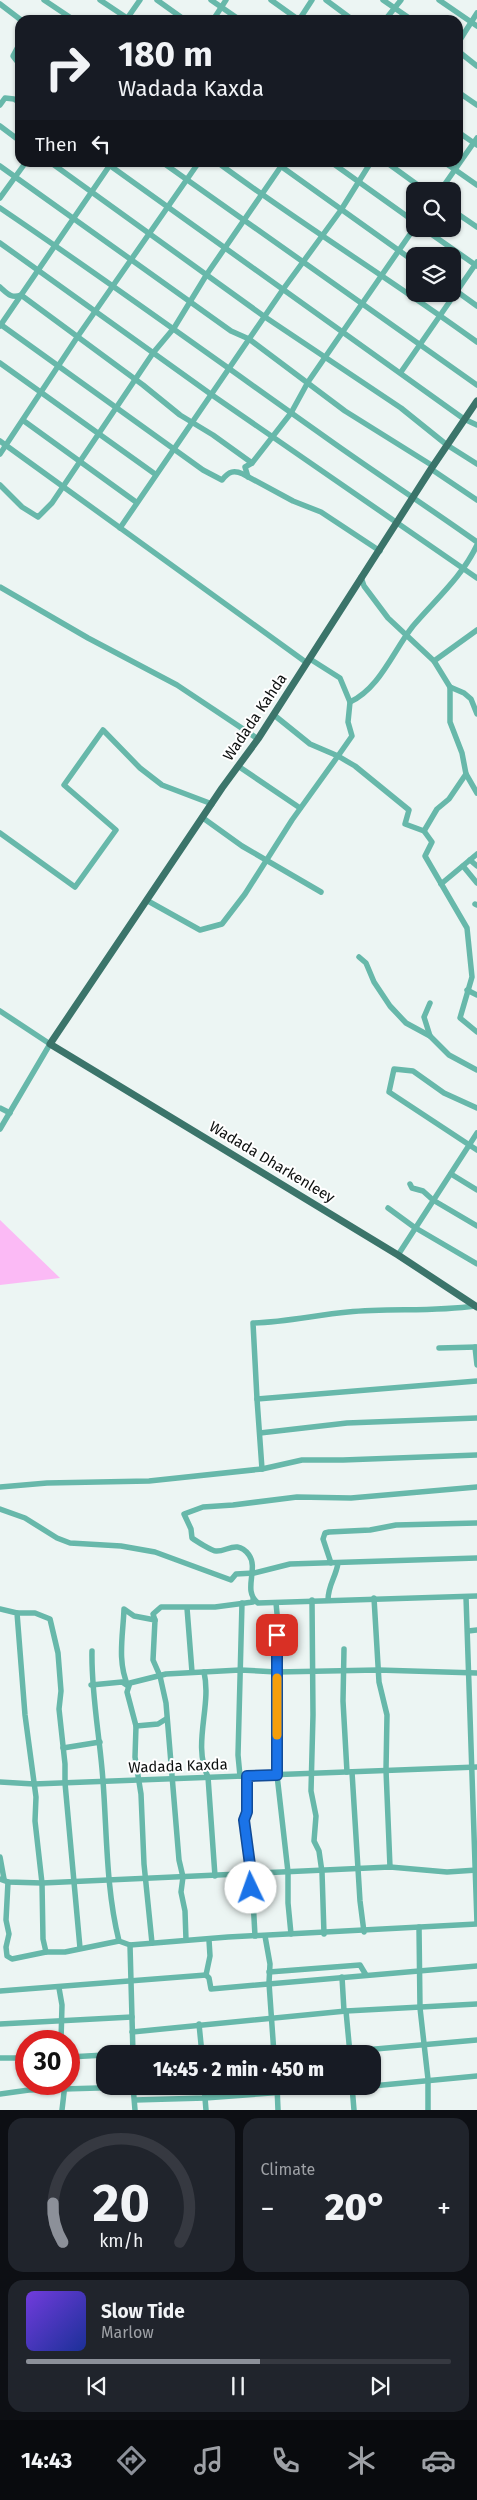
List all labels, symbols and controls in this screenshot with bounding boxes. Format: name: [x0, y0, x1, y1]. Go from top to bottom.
text: 180 m: [118, 33, 213, 75]
icon: right: [35, 35, 100, 100]
text: Wadada Kaxda: [118, 75, 264, 102]
icon: left: [87, 130, 115, 158]
text: Then: [35, 133, 77, 156]
map controls: [406, 182, 461, 302]
button: search: [406, 182, 461, 237]
button: layers: [406, 247, 461, 302]
street label: Wadada Kahda: [219, 670, 291, 764]
street label: Wadada Dharkenleey: [206, 1117, 339, 1207]
pin: [256, 1614, 298, 1656]
icon: arrive: [263, 1621, 291, 1649]
street label: Wadada Kaxda: [128, 1755, 228, 1777]
position arrow: [224, 1861, 276, 1913]
speed limit sign: 30: [15, 2030, 80, 2095]
text: 14:45 · 2 min · 450 m: [153, 2058, 324, 2081]
text: Climate: [261, 2160, 315, 2179]
text: 20: [93, 2172, 150, 2235]
text: 20°: [325, 2184, 387, 2230]
text: −: [261, 2192, 275, 2225]
text: +: [437, 2192, 451, 2225]
text: km/h: [99, 2230, 143, 2252]
text: Slow Tide: [101, 2300, 185, 2323]
text: Marlow: [101, 2323, 154, 2342]
icon: previous: [83, 2372, 111, 2400]
icon: pause: [224, 2372, 252, 2400]
icon: next: [366, 2372, 394, 2400]
icon: directions: [114, 2443, 149, 2478]
icon: music: [191, 2443, 226, 2478]
icon: phone: [268, 2443, 303, 2478]
icon: climate: [344, 2443, 379, 2478]
icon: car: [421, 2443, 456, 2478]
text: 14:43: [21, 2447, 72, 2474]

